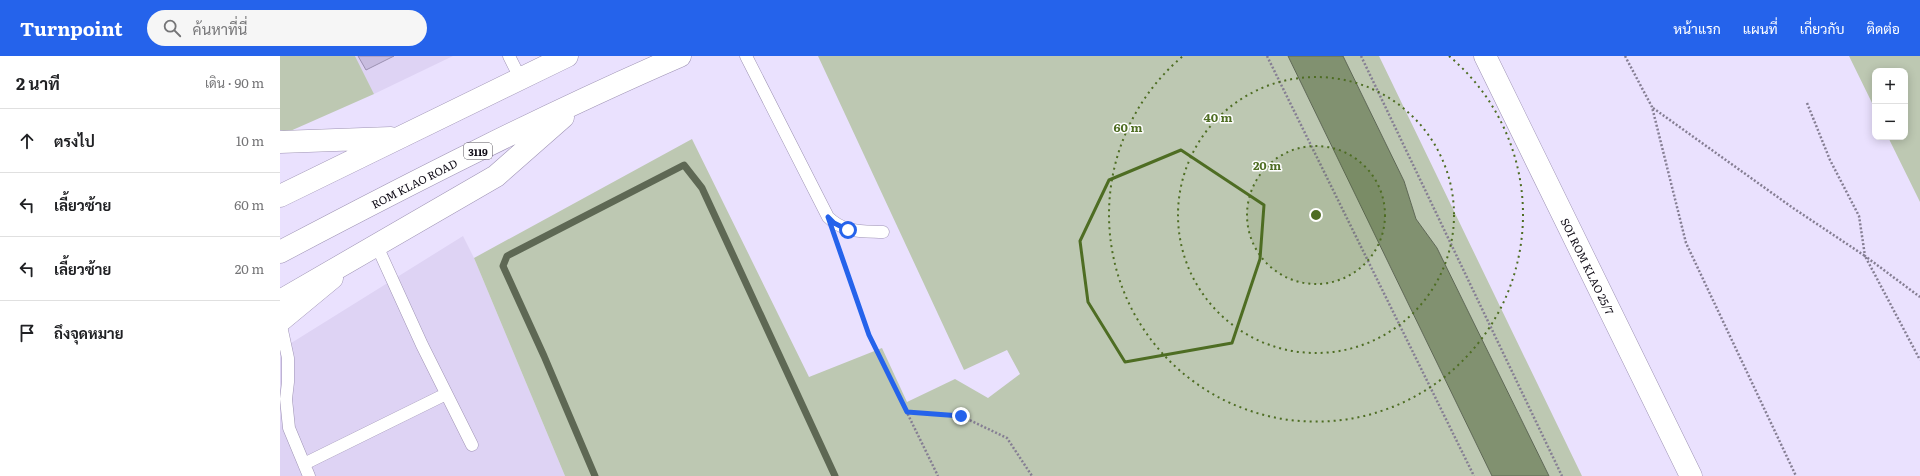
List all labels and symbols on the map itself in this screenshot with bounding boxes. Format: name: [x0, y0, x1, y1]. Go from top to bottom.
text: 40 m: [1204, 108, 1233, 126]
text: 60 m: [1114, 118, 1142, 136]
road number: 3119: [464, 143, 492, 159]
street label: ROM KLAO ROAD: [368, 154, 460, 212]
text: 20 m: [1253, 156, 1281, 174]
centre of rings: [1309, 208, 1323, 222]
street label: SOI ROM KLAO 25/7: [1558, 215, 1619, 317]
route start: [839, 221, 857, 239]
route end: [952, 407, 970, 425]

